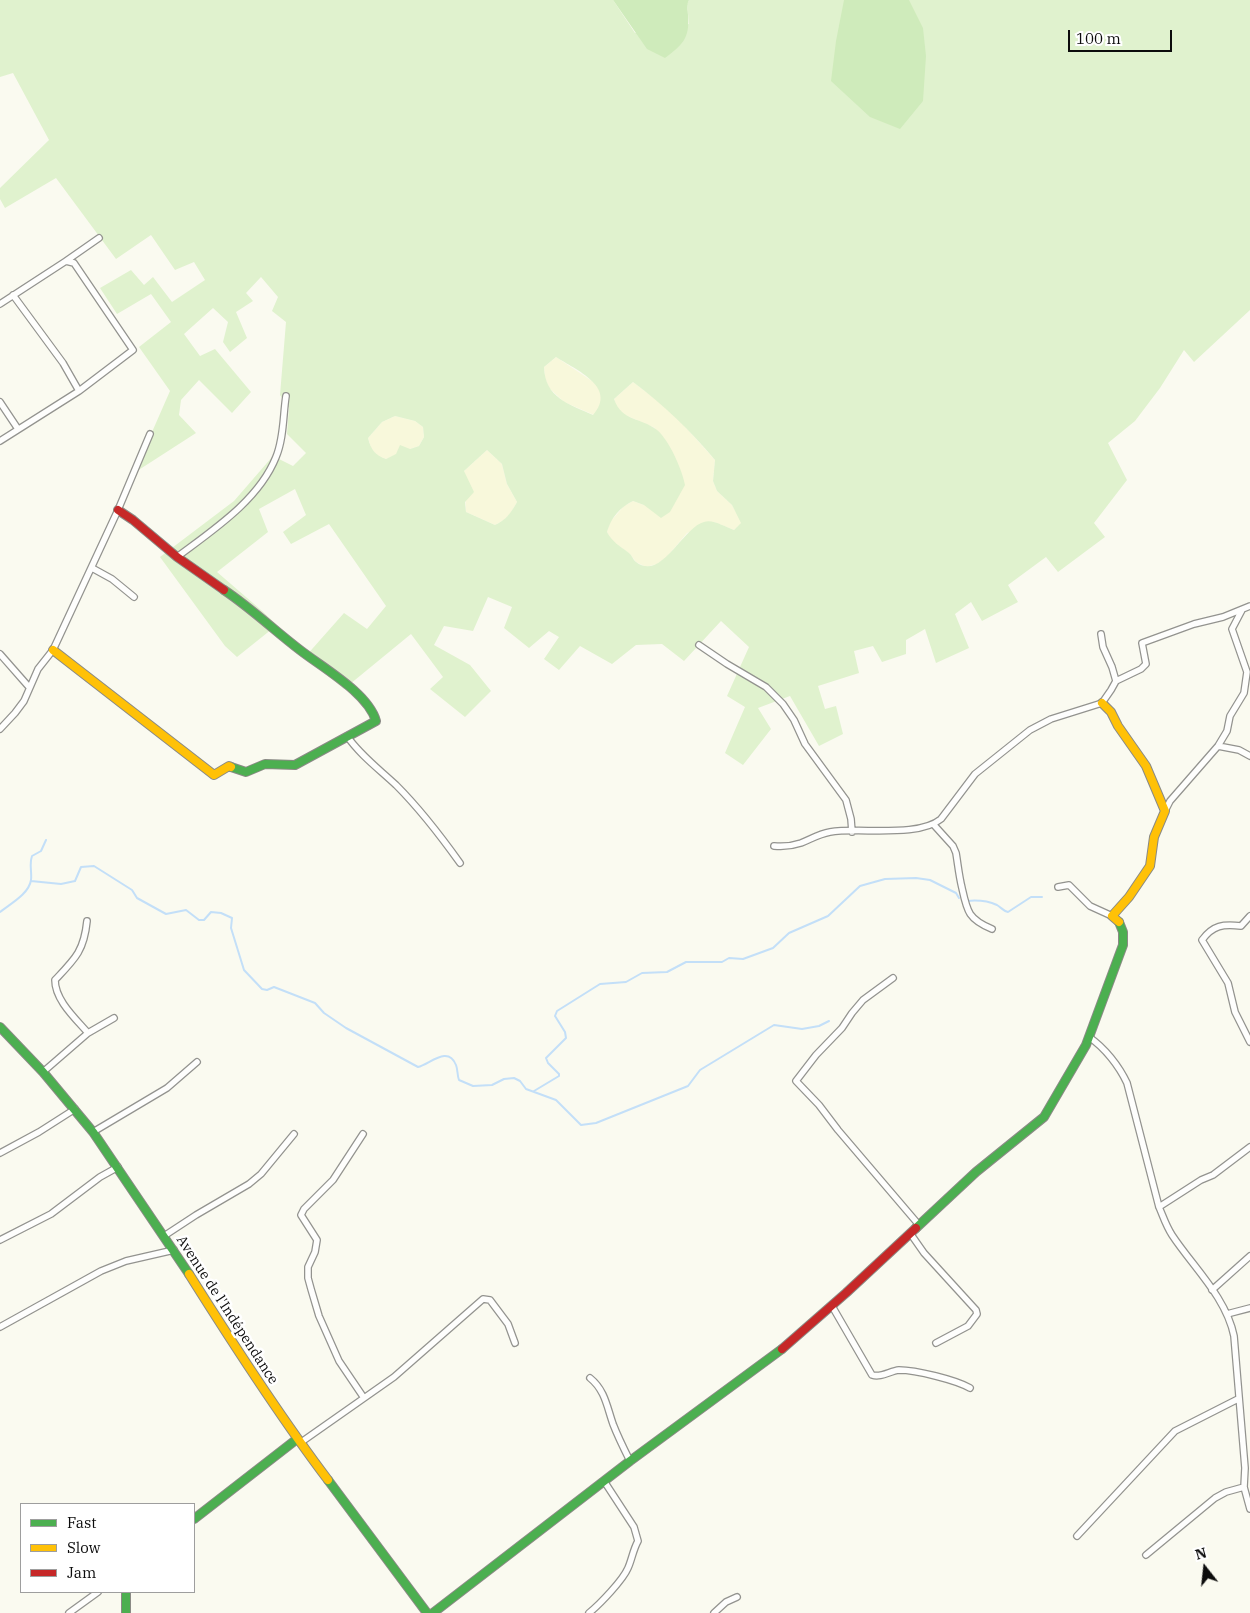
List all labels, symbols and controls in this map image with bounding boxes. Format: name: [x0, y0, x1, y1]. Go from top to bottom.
scale bar: [1070, 20, 1174, 52]
text: 100 m: [1076, 29, 1121, 48]
street label: Avenue de l'Indépendance: [173, 1232, 281, 1388]
legend: [20, 1503, 195, 1593]
text: Fast: [67, 1513, 97, 1532]
text: Slow: [67, 1538, 100, 1557]
north arrow: [1180, 1543, 1230, 1593]
text: N: [1193, 1543, 1209, 1564]
text: Jam: [67, 1563, 96, 1582]

